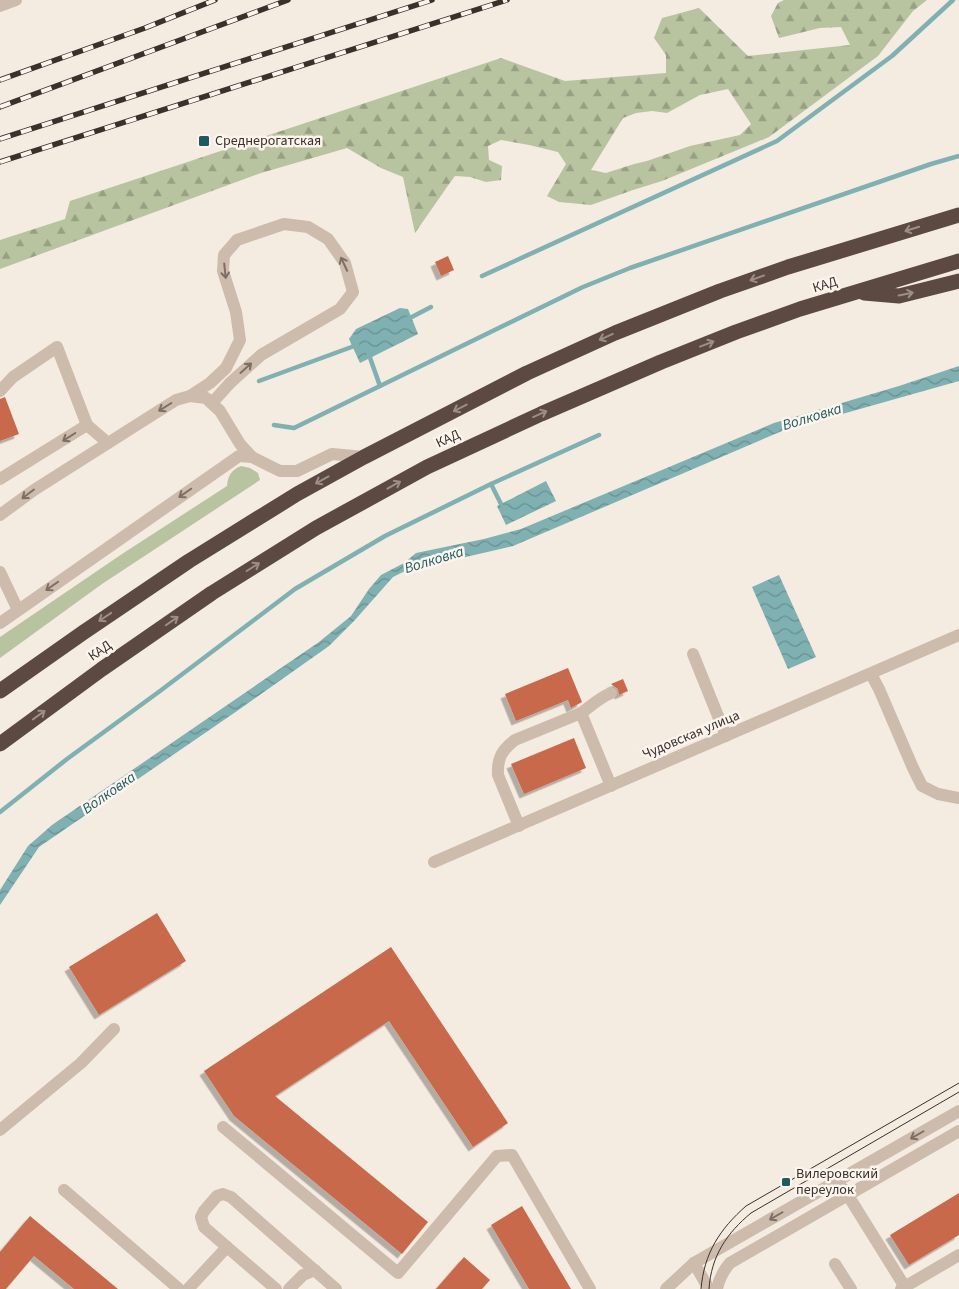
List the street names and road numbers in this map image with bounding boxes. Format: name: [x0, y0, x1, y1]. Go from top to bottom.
street label: КАД: [810, 272, 840, 298]
street label: КАД: [433, 425, 464, 453]
street label: КАД: [84, 636, 116, 666]
street label: Чудовская улица: [639, 705, 743, 765]

